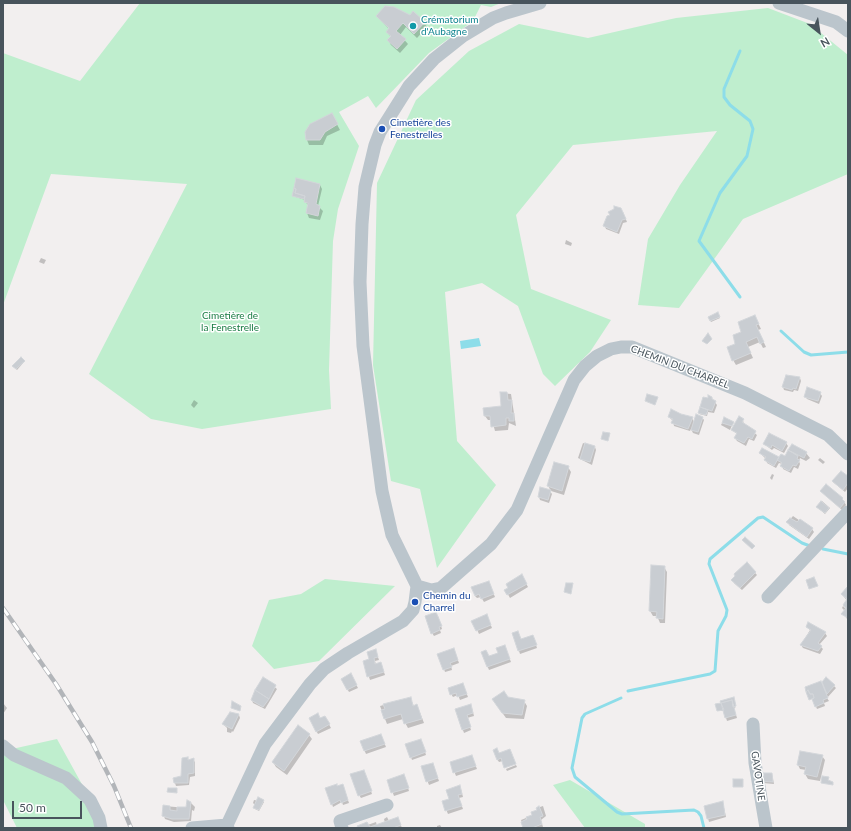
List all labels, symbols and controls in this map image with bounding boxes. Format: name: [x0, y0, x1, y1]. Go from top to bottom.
north arrow: [799, 12, 839, 52]
place label: Crématorium d'Aubagne: [421, 14, 479, 38]
marker: Crématorium d'Aubagne: [408, 21, 418, 31]
text: N: [818, 35, 832, 51]
place label: Cimetière des Fenestrelles: [390, 117, 450, 140]
marker: Cimetière des Fenestrelles: [377, 124, 387, 134]
park label: Cimetière de la Fenestrelle: [201, 310, 259, 334]
street label: CHEMIN DU CHARREL: [629, 343, 731, 391]
place label: Chemin du Charrel: [423, 590, 470, 614]
marker: Chemin du Charrel: [410, 597, 420, 607]
street label: GAVOTINE: [749, 750, 767, 802]
scale bar: [14, 793, 84, 819]
text: 50 m: [19, 800, 46, 815]

